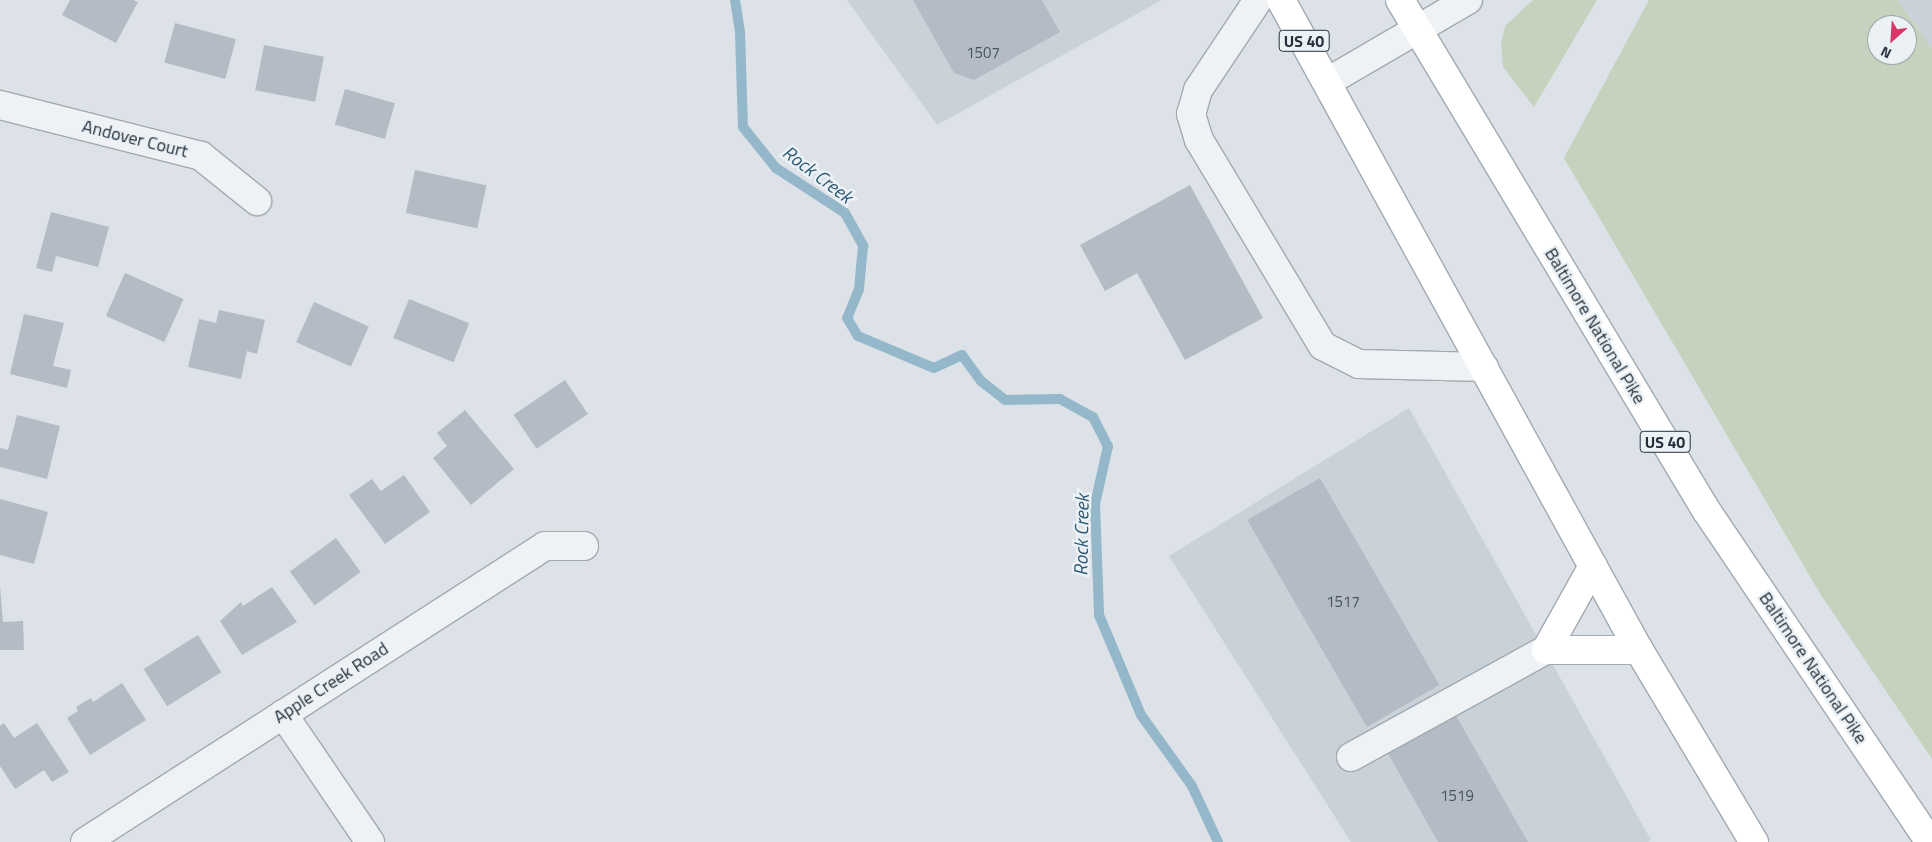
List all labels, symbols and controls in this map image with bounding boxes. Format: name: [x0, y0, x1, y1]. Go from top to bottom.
north arrow: [1867, 15, 1917, 65]
road number: US 40: [1278, 27, 1330, 54]
text: N: [1877, 41, 1895, 65]
house number: 1507: [966, 44, 1000, 62]
street label: Andover Court: [80, 115, 190, 163]
water label: Rock Creek: [779, 140, 857, 208]
street label: Baltimore National Pike: [1540, 244, 1650, 408]
road number: US 40: [1639, 428, 1691, 456]
water label: Rock Creek: [1069, 494, 1093, 576]
street label: Baltimore National Pike: [1754, 588, 1872, 748]
house number: 1517: [1326, 593, 1360, 611]
street label: Apple Creek Road: [270, 638, 392, 728]
house number: 1519: [1440, 787, 1474, 805]

